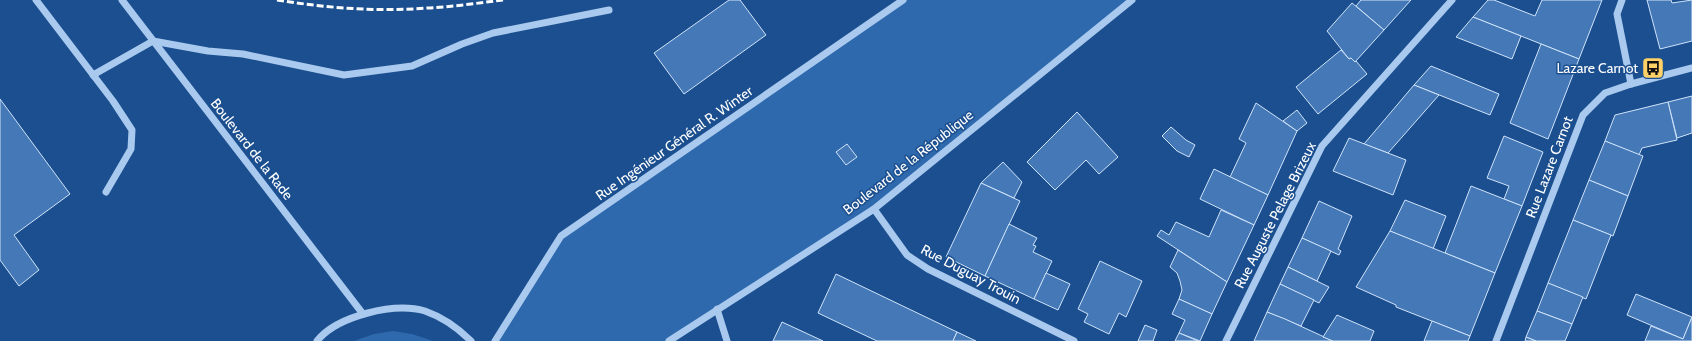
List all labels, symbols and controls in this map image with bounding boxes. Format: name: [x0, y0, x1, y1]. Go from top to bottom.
bus stop icon: Lazare Carnot: [1640, 55, 1666, 81]
place label: Lazare Carnot: [1556, 59, 1638, 77]
street label: Rue Ingénieur Général R. Winter: [592, 81, 757, 204]
street label: Boulevard de la Rade: [207, 95, 297, 203]
street label: Boulevard de la République: [839, 105, 977, 219]
street label: Rue Lazare Carnot: [1521, 113, 1577, 220]
street label: Rue Auguste Pelage Brizeux: [1230, 138, 1320, 291]
street label: Rue Duguay Trouin: [918, 240, 1024, 308]

